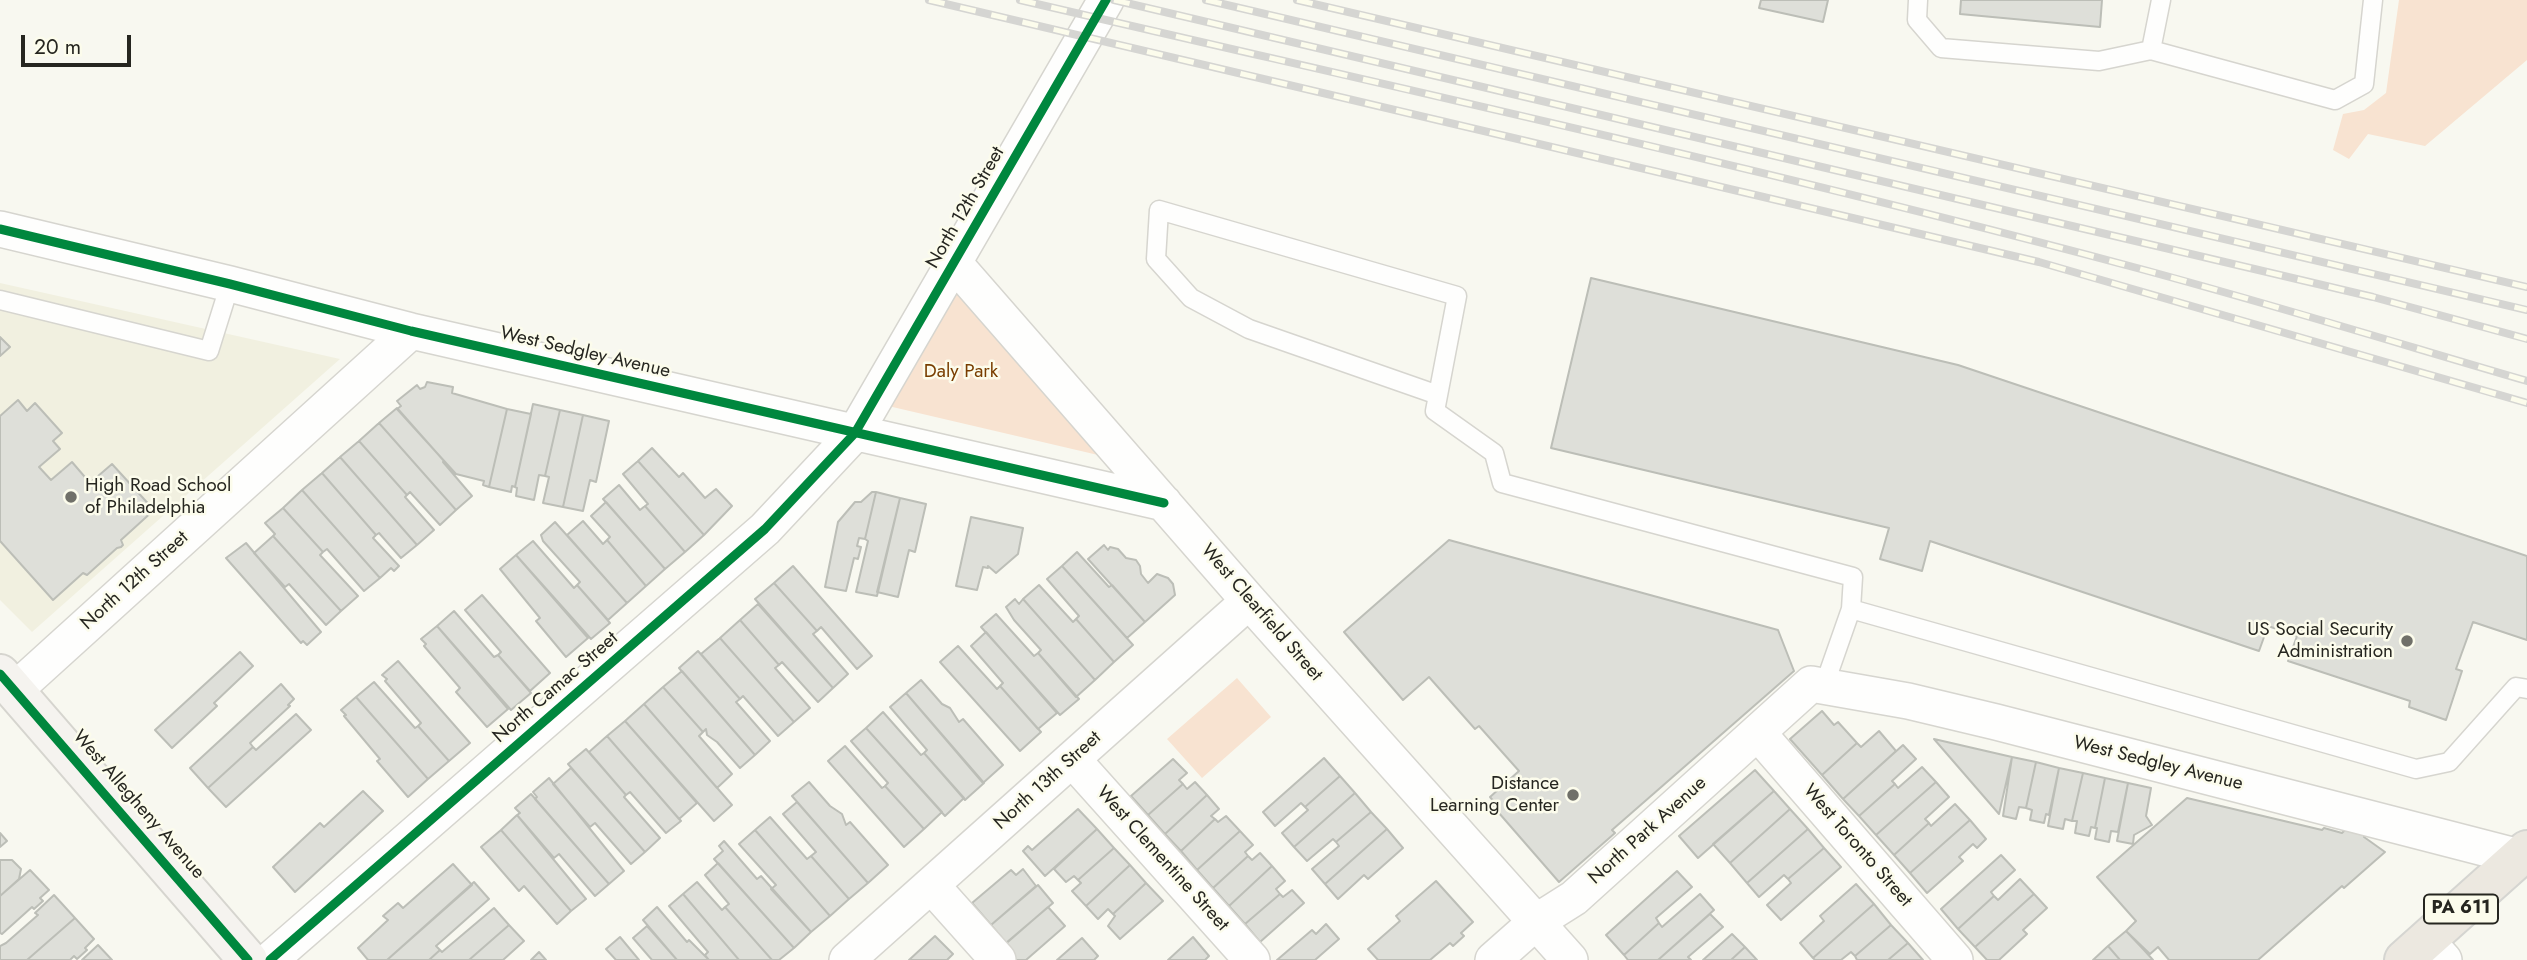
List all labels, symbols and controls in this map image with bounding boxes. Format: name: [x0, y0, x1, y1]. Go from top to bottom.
scale bar: [24, 21, 135, 65]
text: 20 m: [34, 32, 81, 62]
street label: North 12th Street: [922, 143, 1010, 273]
street label: West Sedgley Avenue: [498, 322, 672, 384]
park label: Daly Park: [924, 361, 998, 383]
place label: High Road School of Philadelphia: [85, 475, 231, 519]
marker: High Road School of Philadelphia: [63, 489, 79, 505]
street label: North 12th Street: [77, 527, 193, 635]
street label: West Clearfield Street: [1195, 540, 1327, 686]
place label: US Social Security Administration: [2247, 619, 2393, 663]
street label: North Camac Street: [489, 628, 623, 748]
marker: US Social Security Administration: [2399, 633, 2415, 649]
street label: West Allegheny Avenue: [67, 726, 209, 884]
street label: North 13th Street: [990, 727, 1106, 835]
street label: West Sedgley Avenue: [2071, 732, 2245, 796]
street label: North Park Avenue: [1584, 772, 1712, 890]
place label: Distance Learning Center: [1430, 773, 1559, 817]
street label: West Toronto Street: [1798, 780, 1916, 912]
street label: West Clementine Street: [1091, 782, 1233, 936]
marker: Distance Learning Center: [1565, 787, 1581, 803]
road number: PA 611: [2424, 894, 2498, 924]

